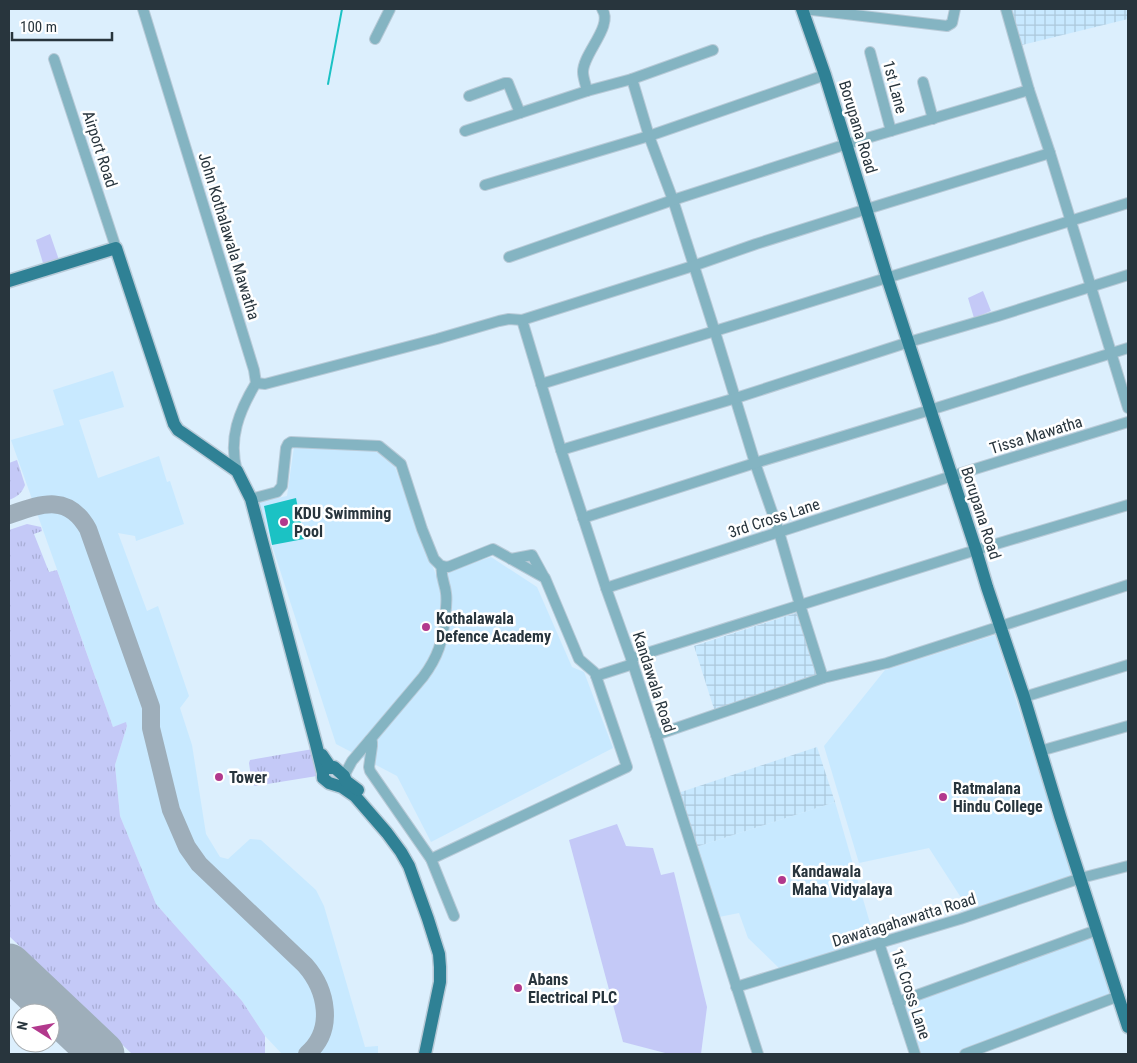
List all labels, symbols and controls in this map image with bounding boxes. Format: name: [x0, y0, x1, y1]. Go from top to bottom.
scale bar: [12, 10, 112, 42]
text: 100 m: [20, 18, 57, 36]
street label: 1st Lane: [879, 58, 911, 116]
street label: Borupana Road: [835, 78, 881, 176]
street label: Airport Road: [79, 108, 121, 190]
street label: John Kothalawala Mawatha: [194, 150, 264, 322]
street label: Tissa Mawatha: [987, 412, 1085, 458]
street label: Borupana Road: [957, 464, 1005, 562]
street label: 3rd Cross Lane: [726, 494, 822, 542]
place label: KDU Swimming Pool: [294, 504, 391, 541]
marker: KDU Swimming Pool: [278, 516, 290, 528]
place label: Kothalawala Defence Academy: [436, 609, 551, 646]
marker: Kothalawala Defence Academy: [420, 621, 432, 633]
street label: Kandawala Road: [629, 629, 679, 735]
place label: Tower: [229, 768, 267, 787]
marker: Tower: [213, 771, 225, 783]
place label: Ratmalana Hindu College: [953, 779, 1043, 816]
marker: Ratmalana Hindu College: [937, 791, 949, 803]
place label: Kandawala Maha Vidyalaya: [792, 862, 893, 899]
marker: Kandawala Maha Vidyalaya: [776, 874, 788, 886]
street label: Dawatagahawatta Road: [830, 889, 978, 951]
street label: 1st Cross Lane: [887, 946, 935, 1042]
place label: Abans Electrical PLC: [528, 970, 617, 1007]
marker: Abans Electrical PLC: [512, 982, 524, 994]
north arrow: [10, 1003, 60, 1053]
text: N: [14, 1020, 31, 1031]

